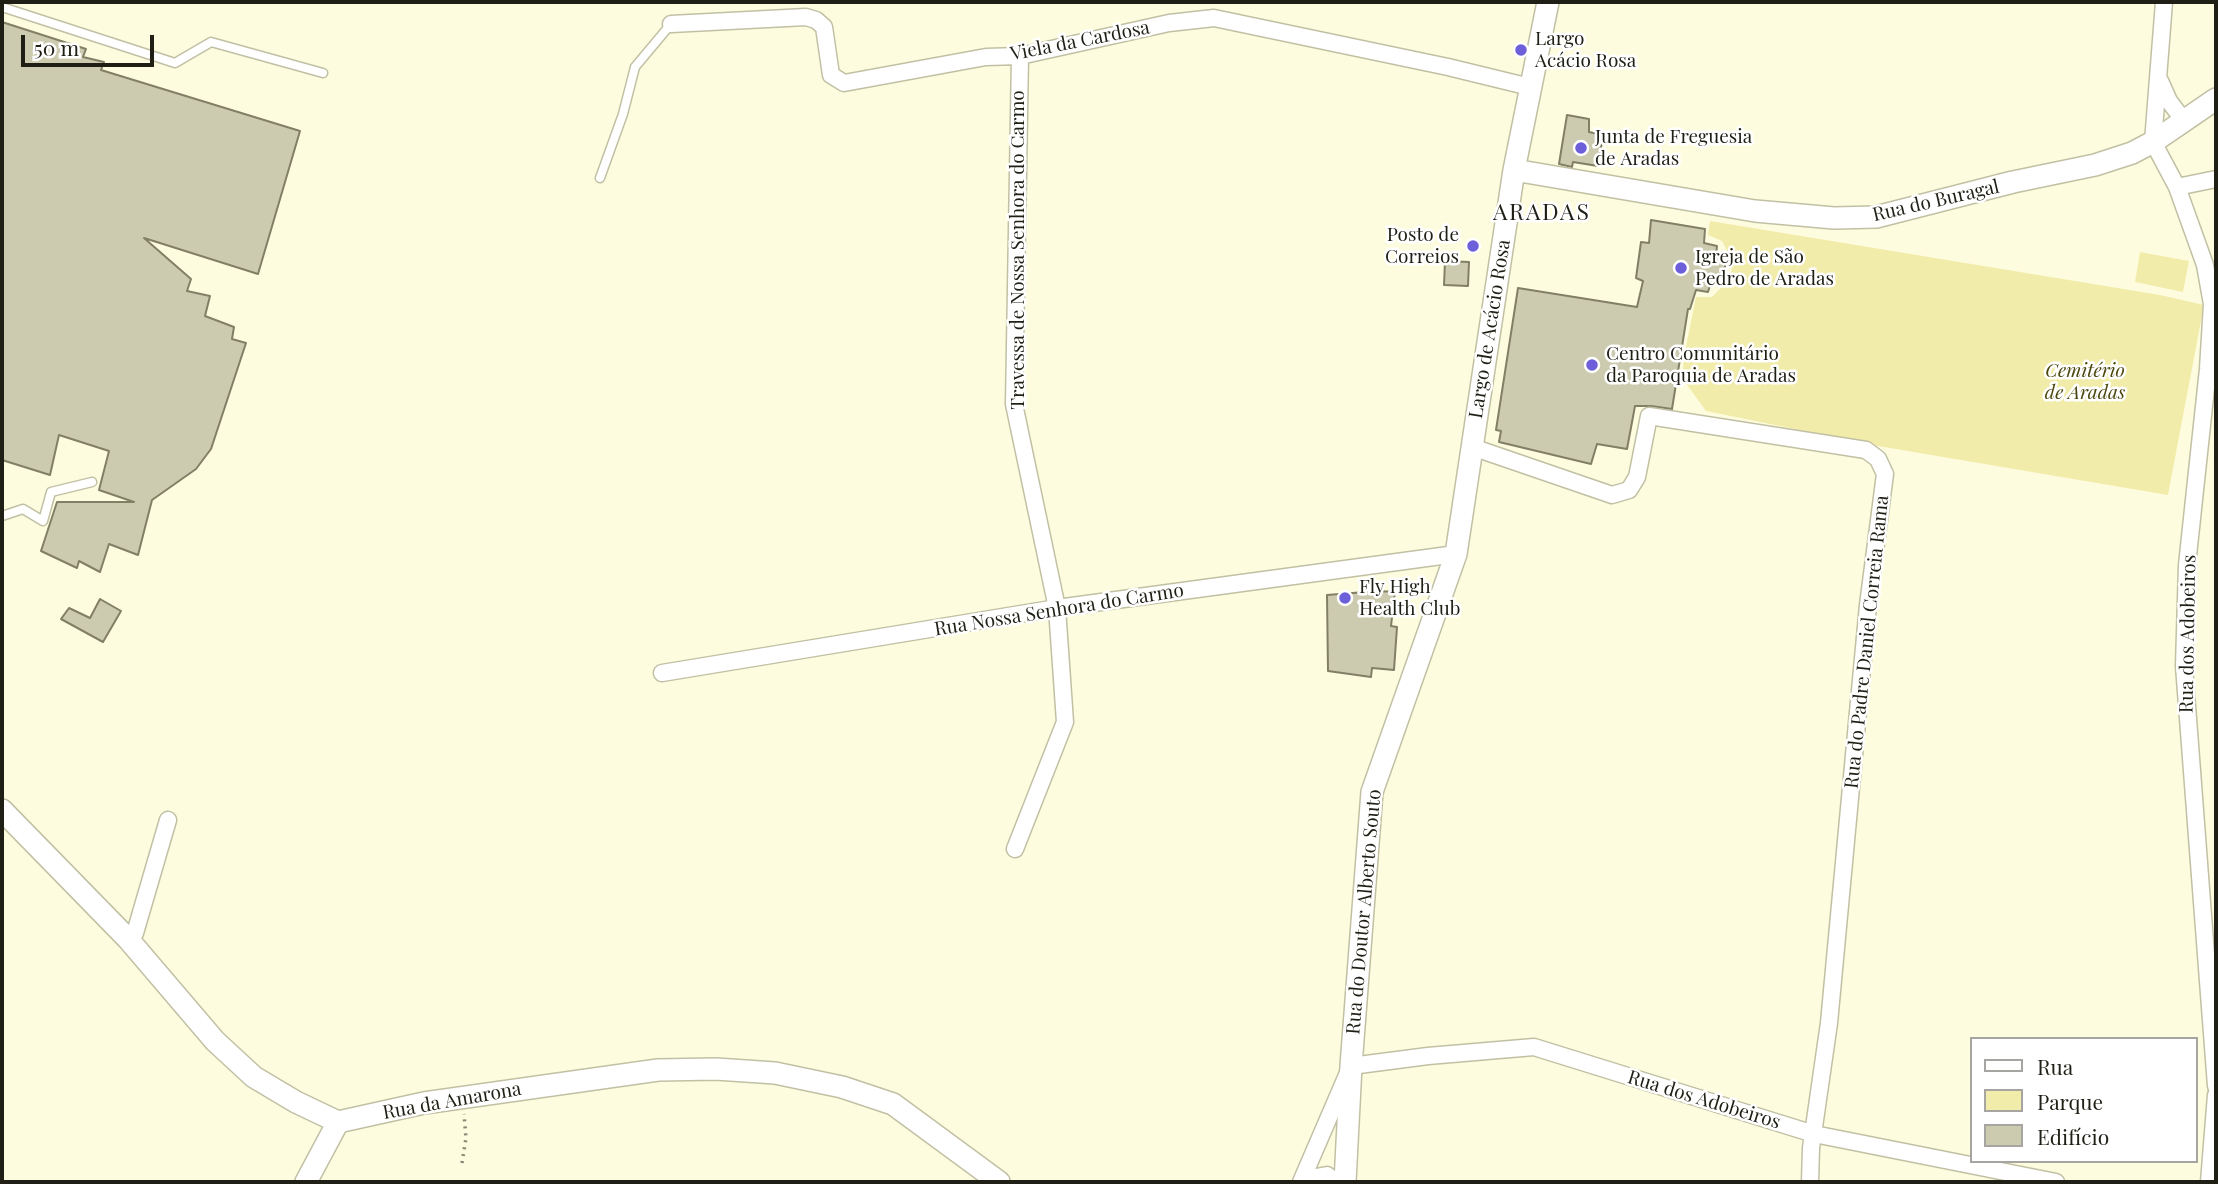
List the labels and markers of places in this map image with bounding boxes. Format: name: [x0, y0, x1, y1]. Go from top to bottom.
place label: Largo Acácio Rosa: [1535, 28, 1636, 72]
marker: Largo Acácio Rosa: [1513, 42, 1529, 58]
place label: Junta de Freguesia de Aradas: [1595, 126, 1752, 170]
marker: Junta de Freguesia de Aradas: [1573, 140, 1589, 156]
place label: Posto de Correios: [1385, 224, 1459, 268]
marker: Posto de Correios: [1465, 238, 1481, 254]
place label: Igreja de São Pedro de Aradas: [1695, 246, 1834, 290]
marker: Igreja de São Pedro de Aradas: [1673, 260, 1689, 276]
place label: Centro Comunitário da Paroquia de Aradas: [1606, 343, 1796, 387]
marker: Centro Comunitário da Paroquia de Aradas: [1584, 357, 1600, 373]
place label: Fly High Health Club: [1359, 576, 1460, 620]
marker: Fly High Health Club: [1337, 590, 1353, 606]

